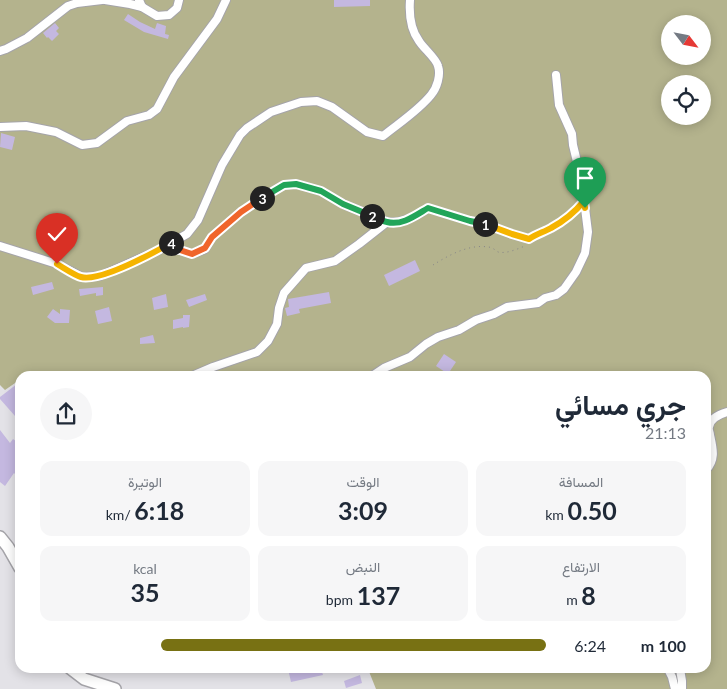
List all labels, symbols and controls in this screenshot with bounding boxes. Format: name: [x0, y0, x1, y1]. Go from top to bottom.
north arrow: [661, 15, 711, 65]
map controls: [661, 15, 711, 125]
button: locate: [661, 75, 711, 125]
pin: [564, 157, 606, 208]
icon: arrive: [571, 164, 599, 192]
pin: 3: [250, 186, 274, 210]
text: 3: [258, 190, 267, 207]
pin: 2: [360, 204, 384, 228]
text: 2: [368, 208, 377, 225]
pin: 1: [472, 212, 498, 236]
pin: [36, 213, 78, 264]
text: 1: [481, 216, 490, 233]
icon: check: [43, 220, 71, 248]
pin: 4: [158, 230, 184, 256]
text: 4: [167, 235, 176, 252]
text: جري مسائي: [555, 387, 686, 421]
button: share: [40, 388, 92, 440]
text: 21:13: [645, 423, 686, 442]
text: الوتيرة: [128, 473, 162, 490]
text: الوقت: [347, 473, 379, 490]
text: المسافة: [559, 473, 603, 490]
text: 6:18: [134, 495, 184, 525]
text: 3:09: [338, 495, 388, 525]
text: 0.50: [567, 495, 617, 525]
text: /km: [106, 506, 134, 523]
text: km: [545, 506, 567, 523]
text: النبض: [346, 558, 380, 575]
text: الارتفاع: [562, 558, 600, 575]
text: kcal: [133, 560, 157, 577]
text: 35: [130, 577, 160, 607]
text: 137: [357, 580, 400, 610]
text: 8: [581, 580, 596, 610]
text: bpm: [326, 591, 357, 608]
text: m: [566, 591, 581, 608]
text: 6:24: [574, 636, 606, 655]
text: 100 m: [641, 636, 686, 655]

